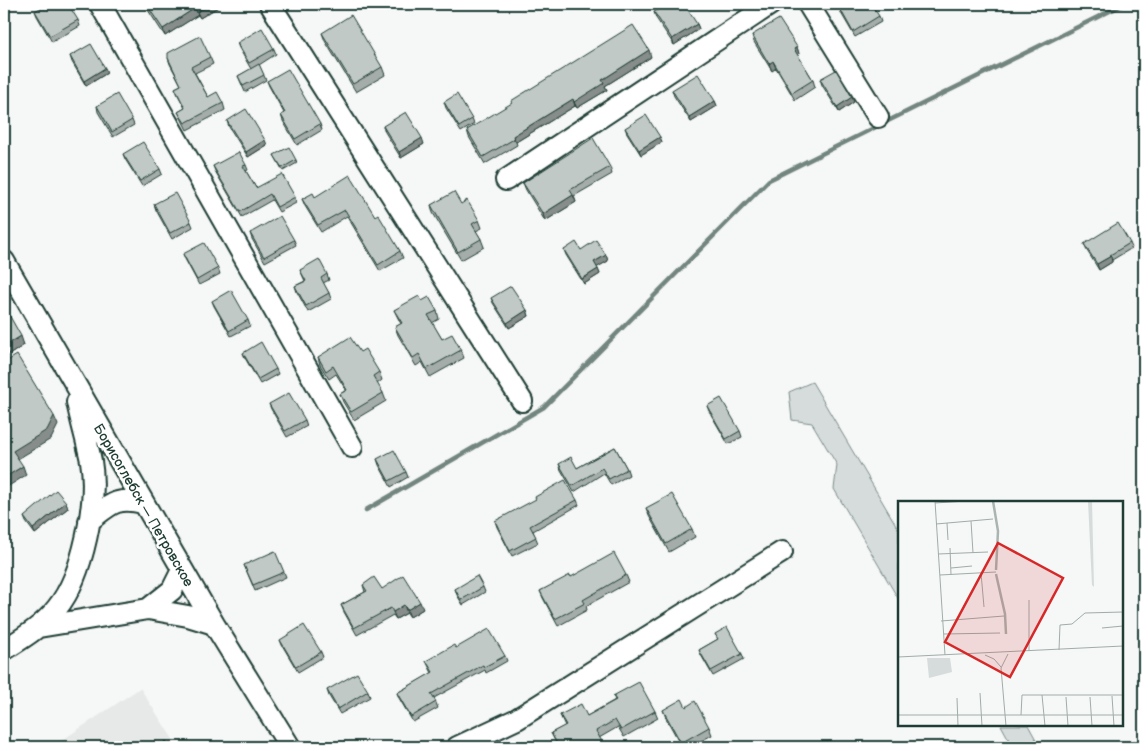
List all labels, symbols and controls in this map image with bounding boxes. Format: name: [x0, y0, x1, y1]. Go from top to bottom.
street label: Борисоглебск — Петровское: [90, 421, 197, 590]
inset map: [898, 501, 1123, 726]

